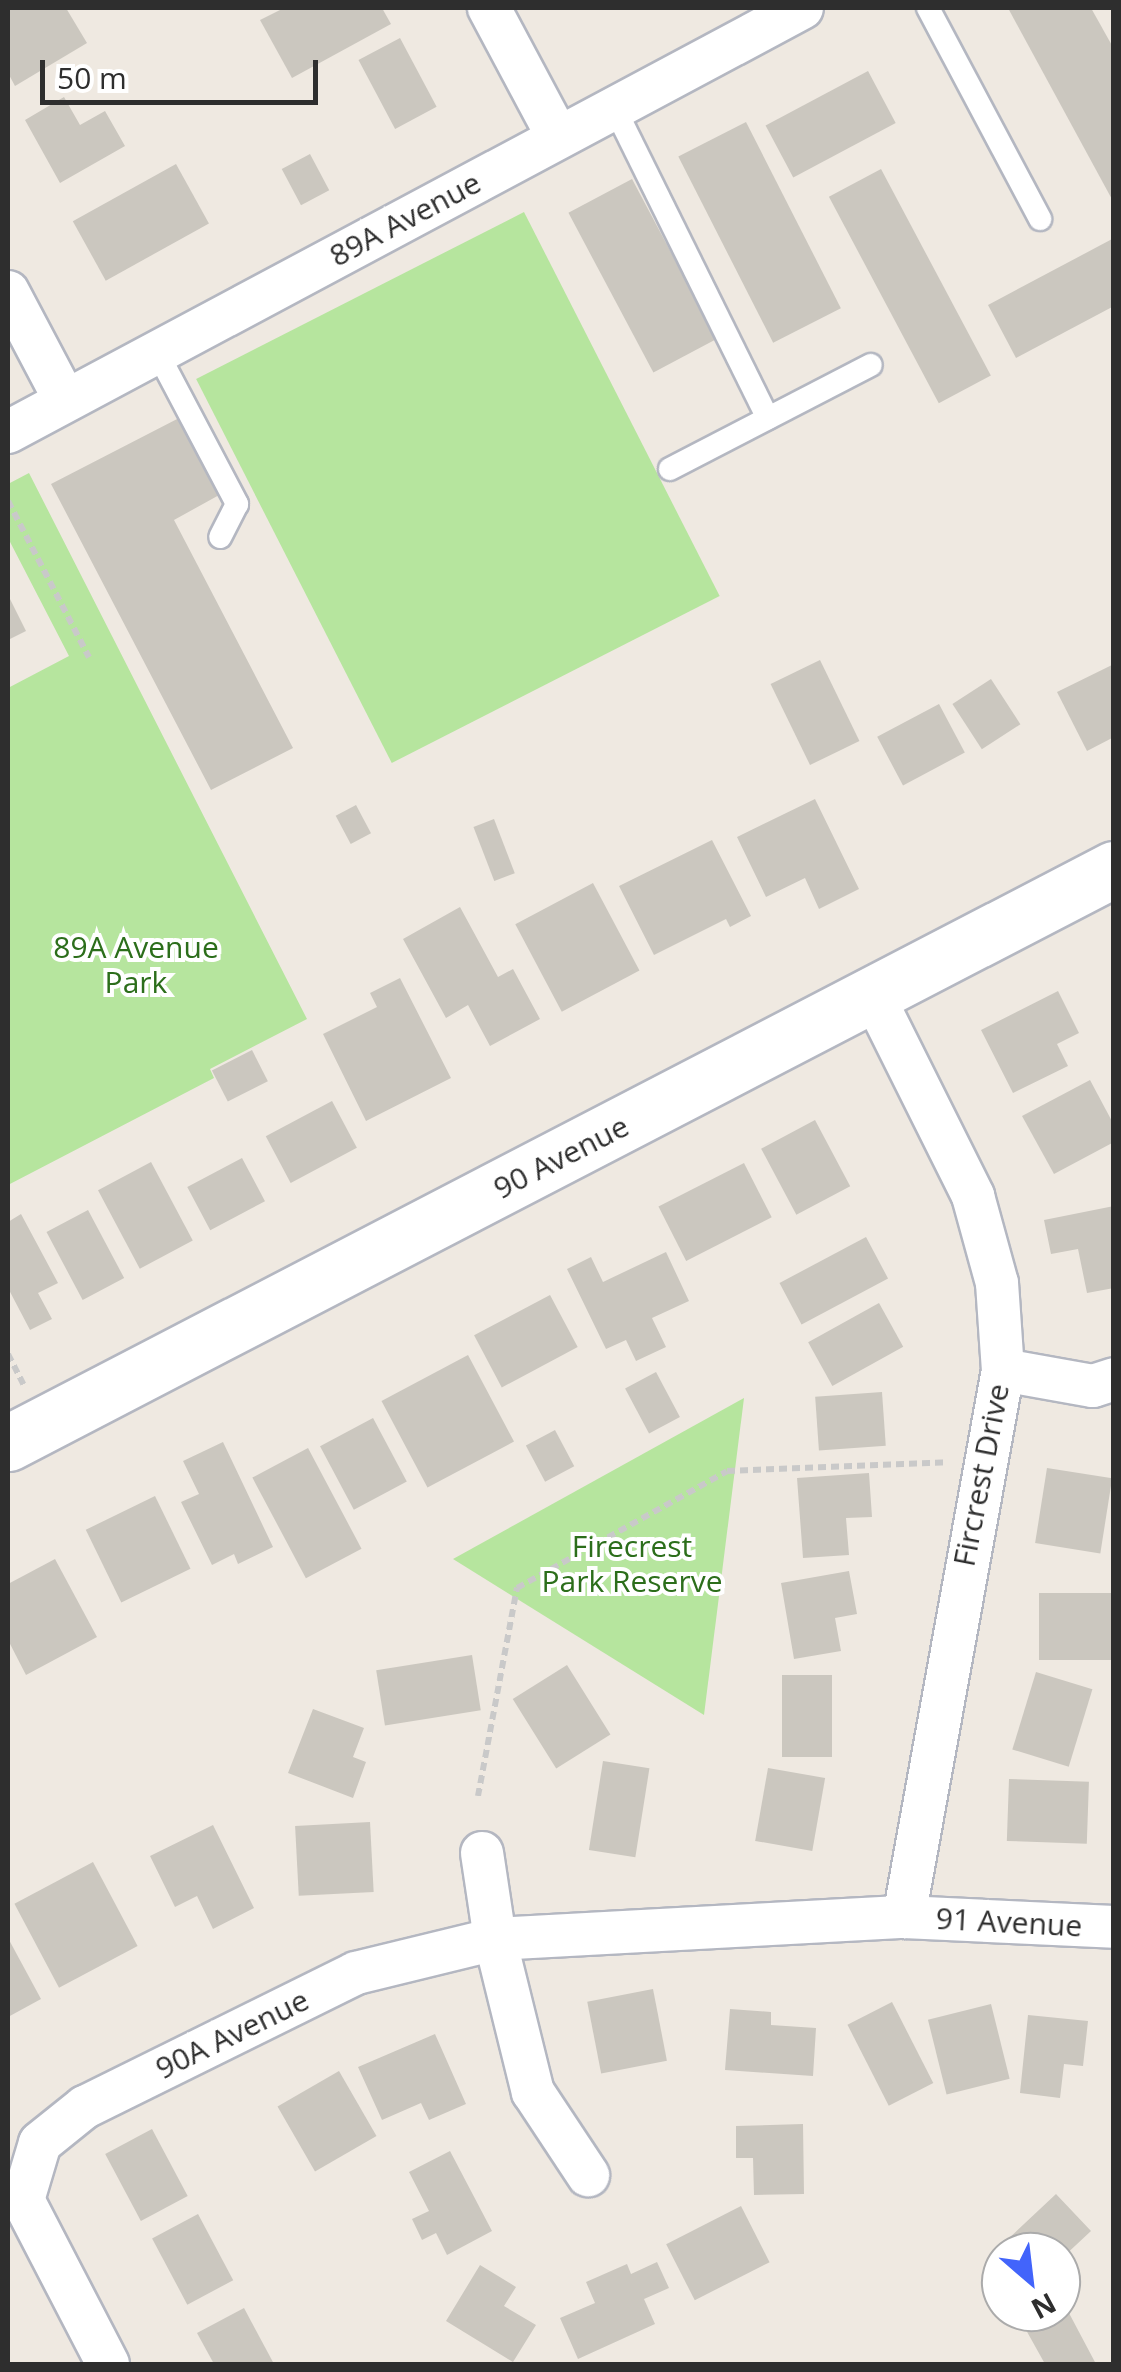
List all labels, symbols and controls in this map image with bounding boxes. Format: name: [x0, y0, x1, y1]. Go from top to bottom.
scale bar: [45, 40, 322, 102]
text: 50 m: [57, 57, 127, 98]
street label: 89A Avenue: [323, 164, 487, 274]
park label: 89A Avenue Park: [53, 929, 219, 1000]
street label: 90 Avenue: [488, 1108, 634, 1206]
street label: Fircrest Drive: [946, 1381, 1016, 1569]
park label: Firecrest Park Reserve: [541, 1528, 723, 1598]
street label: 91 Avenue: [935, 1900, 1083, 1944]
street label: 90A Avenue: [150, 1982, 314, 2086]
north arrow: [981, 2232, 1081, 2332]
text: N: [1025, 2285, 1063, 2329]

